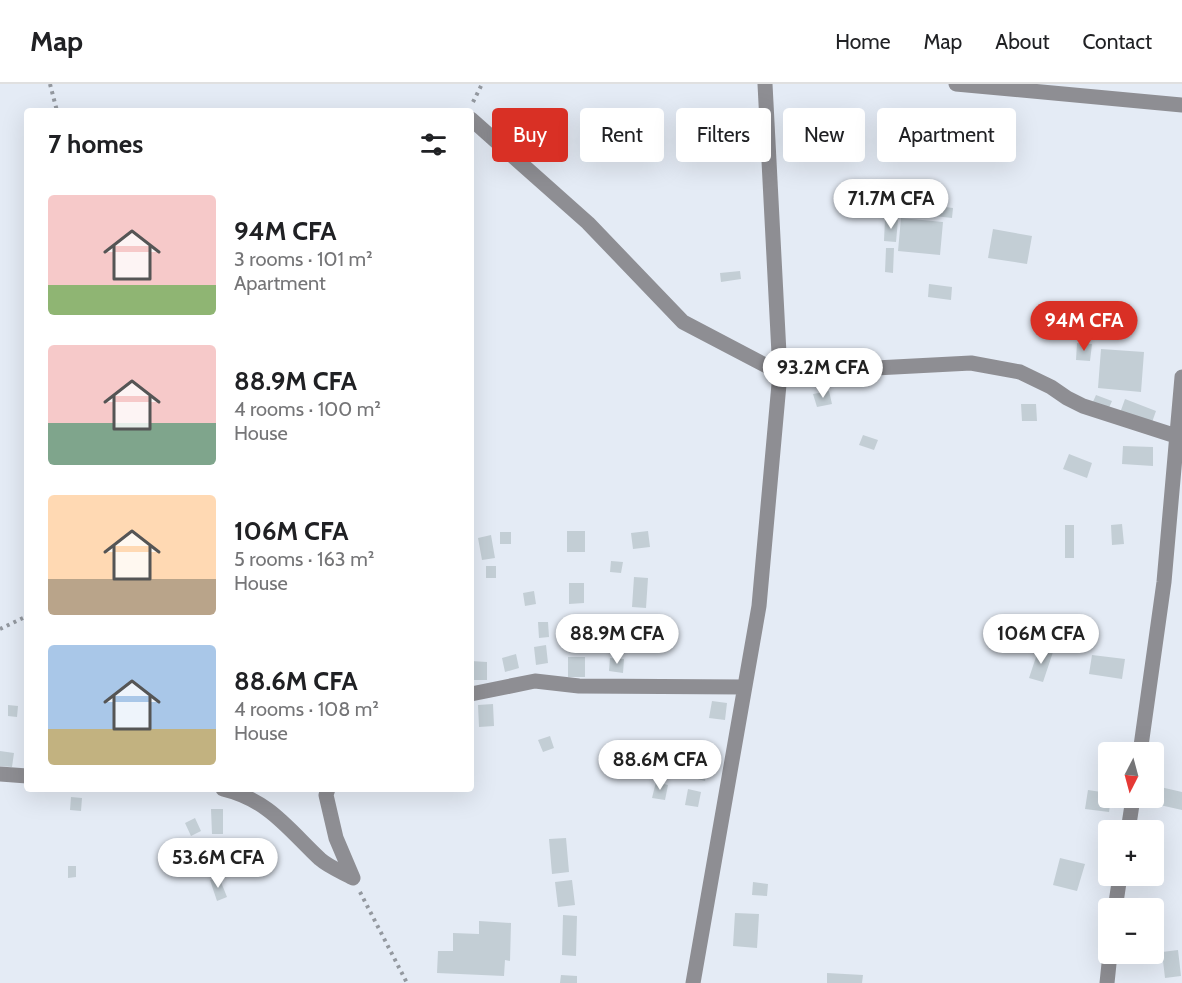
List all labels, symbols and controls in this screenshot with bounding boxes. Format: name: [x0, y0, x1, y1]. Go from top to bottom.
text: Map: [30, 24, 83, 58]
text: Home: [835, 29, 891, 54]
text: Map: [924, 29, 962, 54]
text: About: [995, 29, 1049, 54]
text: Contact: [1082, 29, 1152, 54]
chip: Buy: [492, 108, 568, 162]
chip: Rent: [580, 108, 664, 162]
chip: Filters: [676, 108, 771, 162]
chip: New: [783, 108, 865, 162]
chip: Apartment: [877, 108, 1016, 162]
text: 7 homes: [48, 128, 143, 160]
icon: filters: [417, 128, 450, 161]
pin: 71.7M CFA: [822, 179, 960, 230]
text: 71.7M CFA: [847, 186, 935, 210]
text: 94M CFA: [234, 215, 337, 247]
icon: home: [96, 219, 168, 291]
text: 3 rooms · 101 m²: [234, 247, 373, 271]
text: Apartment: [234, 271, 326, 295]
pin: 94M CFA: [1029, 301, 1139, 352]
text: 94M CFA: [1045, 308, 1123, 332]
pin: 93.2M CFA: [754, 348, 892, 399]
text: 93.2M CFA: [777, 355, 869, 379]
text: 88.9M CFA: [234, 365, 357, 397]
icon: home: [96, 369, 168, 441]
text: 4 rooms · 100 m²: [234, 397, 381, 421]
text: House: [234, 421, 288, 445]
text: 106M CFA: [234, 515, 348, 547]
icon: home: [96, 519, 168, 591]
text: 5 rooms · 163 m²: [234, 547, 374, 571]
text: House: [234, 571, 288, 595]
pin: 88.9M CFA: [548, 614, 686, 665]
pin: 106M CFA: [979, 614, 1103, 665]
text: 88.9M CFA: [570, 621, 664, 645]
text: 106M CFA: [997, 621, 1085, 645]
text: 88.6M CFA: [234, 665, 358, 697]
icon: home: [96, 669, 168, 741]
text: 4 rooms · 108 m²: [234, 697, 379, 721]
text: House: [234, 721, 288, 745]
pin: 88.6M CFA: [591, 740, 729, 791]
north arrow: [1098, 742, 1164, 808]
map controls: [1098, 742, 1164, 964]
text: 88.6M CFA: [612, 747, 708, 771]
button: +: [1098, 820, 1164, 886]
pin: 53.6M CFA: [149, 838, 287, 889]
text: 53.6M CFA: [172, 845, 264, 869]
button: −: [1098, 898, 1164, 964]

